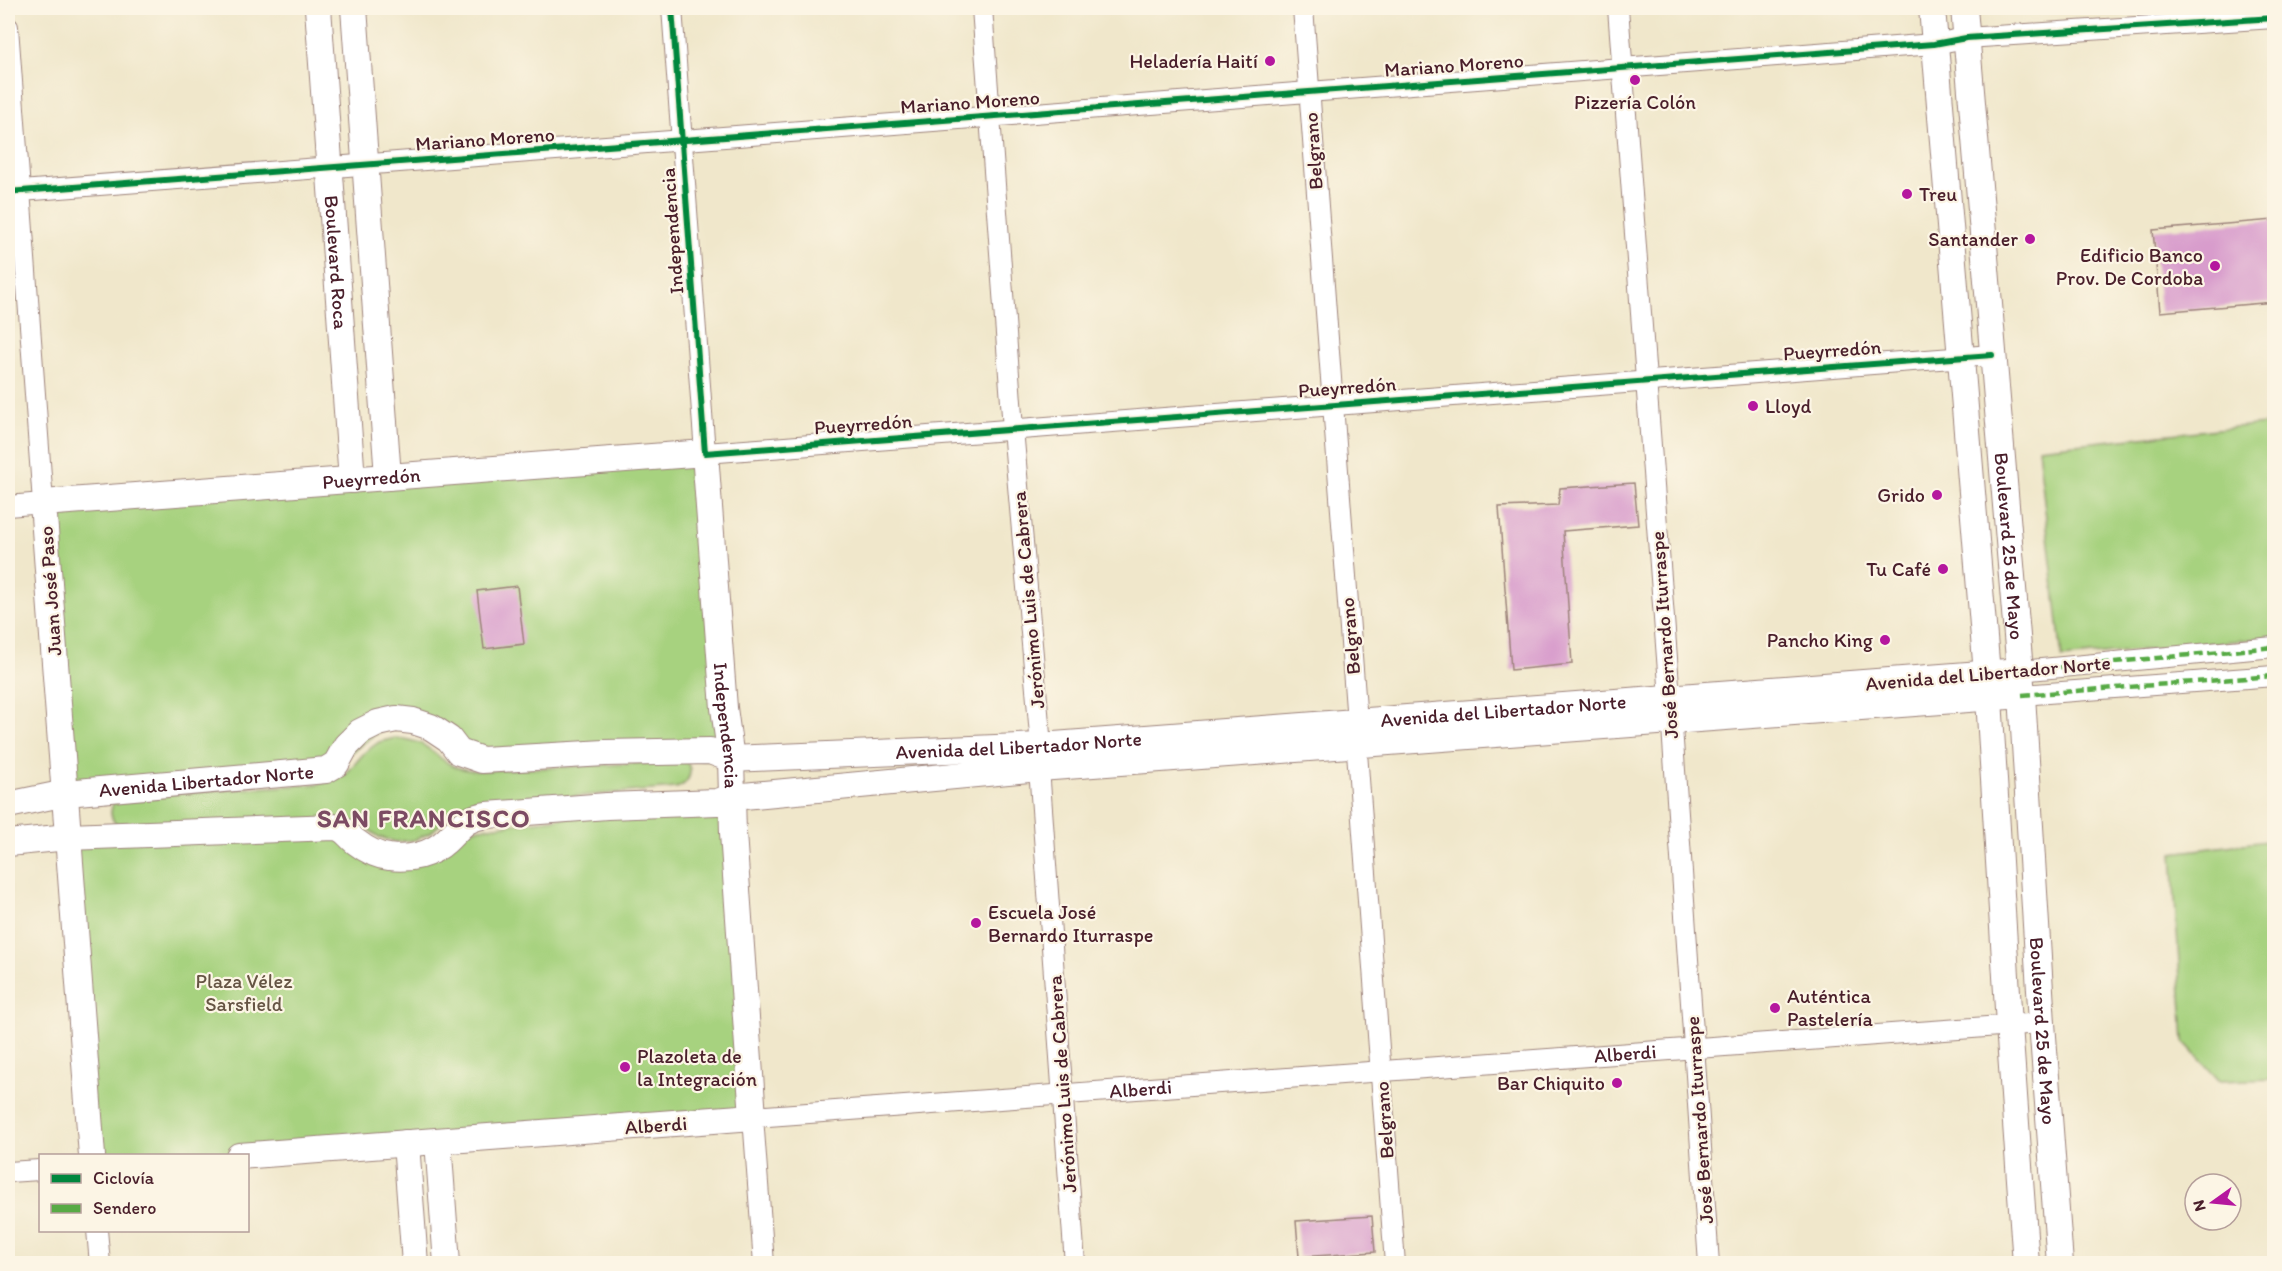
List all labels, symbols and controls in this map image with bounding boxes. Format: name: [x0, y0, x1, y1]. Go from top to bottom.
street label: Mariano Moreno: [1383, 48, 1525, 82]
place label: Heladería Haití: [1129, 49, 1258, 73]
marker: Heladería Haití: [1263, 54, 1277, 68]
marker: Pizzería Colón: [1628, 73, 1642, 87]
street label: Mariano Moreno: [899, 85, 1041, 119]
place label: Pizzería Colón: [1574, 90, 1696, 114]
street label: Belgrano: [1298, 111, 1328, 191]
street label: Mariano Moreno: [414, 122, 556, 156]
street label: Independencia: [656, 167, 688, 295]
place label: Treu: [1919, 182, 1957, 206]
marker: Treu: [1900, 187, 1914, 201]
street label: Boulevard Roca: [320, 194, 353, 331]
place label: Santander: [1928, 227, 2018, 251]
marker: Santander: [2023, 232, 2037, 246]
place label: Edificio Banco Prov. De Cordoba: [2056, 243, 2203, 290]
marker: Edificio Banco Prov. De Cordoba: [2208, 259, 2222, 273]
street label: Pueyrredón: [1782, 335, 1882, 365]
street label: Pueyrredón: [1297, 372, 1397, 402]
place label: Lloyd: [1765, 394, 1811, 418]
marker: Lloyd: [1746, 399, 1760, 413]
street label: Pueyrredón: [813, 409, 913, 439]
street label: Boulevard 25 de Mayo: [1990, 451, 2029, 641]
street label: Pueyrredón: [321, 463, 422, 494]
place label: Grido: [1877, 483, 1925, 507]
marker: Grido: [1930, 488, 1944, 502]
street label: Jerónimo Luis de Cabrera: [1006, 490, 1049, 710]
street label: Juan José Paso: [33, 525, 67, 657]
street label: José Bernardo Iturraspe: [1645, 530, 1683, 740]
place label: Tu Café: [1866, 557, 1931, 581]
marker: Tu Café: [1936, 562, 1950, 576]
street label: Belgrano: [1335, 596, 1365, 676]
place label: Pancho King: [1767, 628, 1874, 652]
marker: Pancho King: [1878, 633, 1892, 647]
street label: Avenida del Libertador Norte: [1864, 650, 2112, 696]
street label: Independencia: [709, 662, 744, 789]
street label: Avenida del Libertador Norte: [1379, 689, 1627, 732]
street label: Avenida del Libertador Norte: [895, 726, 1143, 764]
street label: Avenida Libertador Norte: [98, 759, 315, 802]
district label: SAN FRANCISCO: [317, 802, 531, 834]
place label: Escuela José Bernardo Iturraspe: [988, 900, 1153, 947]
marker: Escuela José Bernardo Iturraspe: [969, 916, 983, 930]
street label: Boulevard 25 de Mayo: [2025, 936, 2062, 1126]
park label: Plaza Vélez Sarsfield: [196, 969, 293, 1016]
street label: Jerónimo Luis de Cabrera: [1042, 974, 1082, 1194]
place label: Auténtica Pastelería: [1787, 984, 1873, 1031]
marker: Auténtica Pastelería: [1768, 1001, 1782, 1015]
street label: José Bernardo Iturraspe: [1680, 1015, 1718, 1225]
street label: Alberdi: [1593, 1039, 1657, 1068]
place label: Plazoleta de la Integración: [637, 1044, 757, 1091]
marker: Plazoleta de la Integración: [618, 1060, 632, 1074]
place label: Bar Chiquito: [1497, 1071, 1605, 1095]
street label: Alberdi: [1108, 1074, 1173, 1103]
marker: Bar Chiquito: [1610, 1076, 1624, 1090]
street label: Belgrano: [1369, 1080, 1399, 1160]
street label: Alberdi: [624, 1111, 688, 1139]
legend: [39, 1154, 249, 1232]
text: Ciclovía: [93, 1167, 155, 1189]
north arrow: [2183, 1172, 2243, 1232]
text: Sendero: [93, 1197, 156, 1219]
text: N: [2188, 1198, 2210, 1213]

